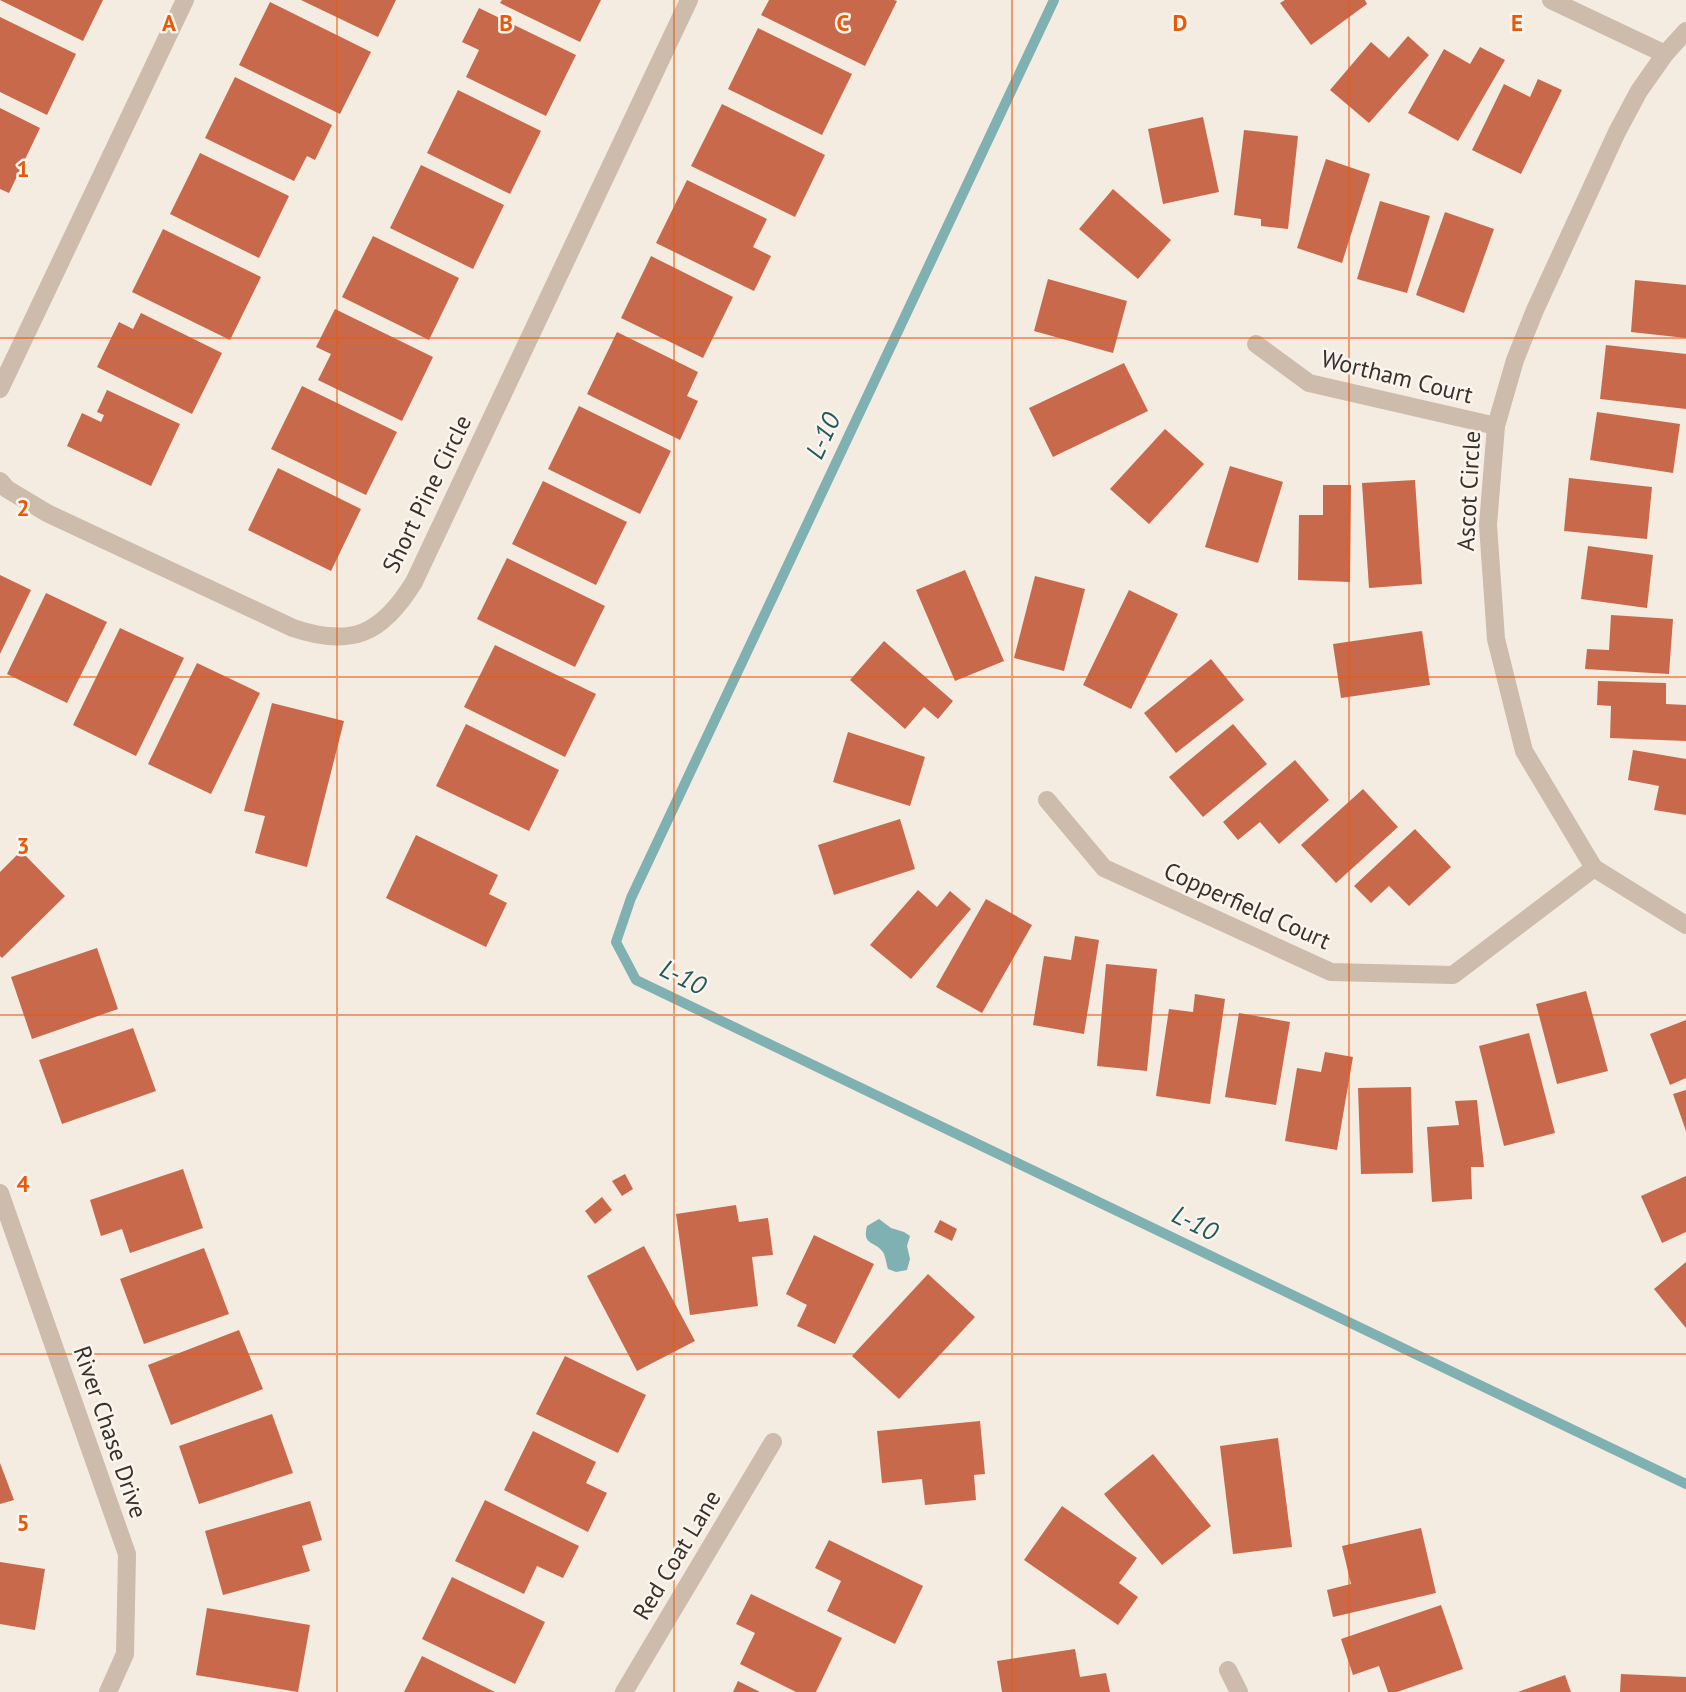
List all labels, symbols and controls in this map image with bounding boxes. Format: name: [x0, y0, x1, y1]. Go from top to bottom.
text: A: [162, 8, 176, 37]
text: B: [499, 8, 513, 37]
text: C: [837, 8, 850, 37]
text: D: [1173, 8, 1187, 37]
text: E: [1511, 8, 1523, 37]
text: 1: [16, 154, 30, 183]
street label: Wortham Court: [1318, 343, 1476, 410]
water label: L-10: [798, 407, 848, 464]
street label: Short Pine Circle: [375, 410, 478, 578]
street label: Ascot Circle: [1450, 430, 1487, 552]
text: 2: [16, 493, 30, 522]
text: 3: [16, 831, 30, 860]
street label: Copperfield Court: [1159, 855, 1335, 956]
water label: L-10: [655, 951, 712, 1002]
text: 4: [16, 1169, 30, 1198]
water label: L-10: [1167, 1197, 1224, 1248]
street label: River Chase Drive: [67, 1342, 154, 1522]
street label: Red Coat Lane: [626, 1484, 727, 1625]
text: 5: [16, 1508, 30, 1537]

